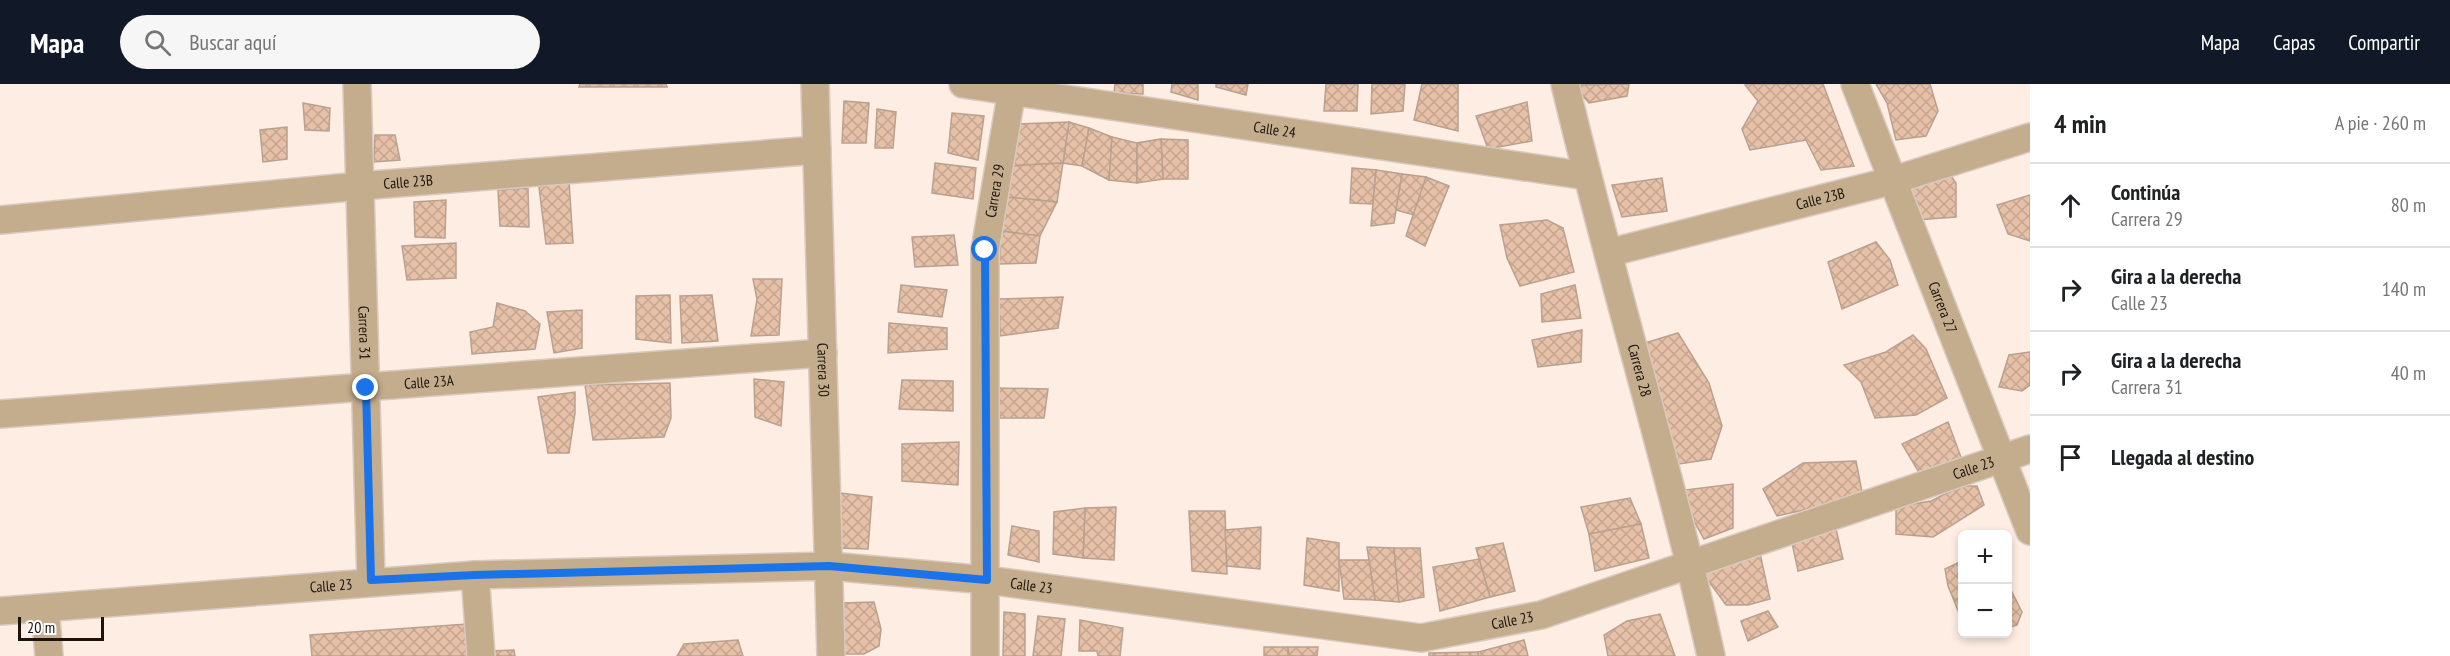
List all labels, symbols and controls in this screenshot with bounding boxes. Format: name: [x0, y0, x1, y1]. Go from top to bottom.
search box: [120, 15, 540, 69]
text: Mapa: [30, 24, 84, 61]
icon: search: [141, 26, 174, 59]
text: Buscar aquí: [189, 28, 277, 56]
text: Mapa: [2201, 29, 2240, 56]
text: Capas: [2273, 29, 2315, 56]
text: Compartir: [2348, 29, 2420, 56]
text: 4 min: [2054, 107, 2107, 140]
text: A pie · 260 m: [2335, 110, 2426, 136]
street label: Calle 24: [1252, 117, 1297, 142]
street label: Carrera 29: [981, 163, 1008, 219]
street label: Calle 23B: [383, 170, 434, 193]
text: Continúa: [2111, 178, 2180, 206]
street label: Calle 23B: [1794, 183, 1847, 214]
icon: ahead: [2054, 189, 2087, 222]
text: 80 m: [2391, 192, 2426, 218]
text: Carrera 29: [2111, 206, 2183, 232]
route start: [971, 236, 997, 262]
text: Gira a la derecha: [2111, 262, 2241, 290]
icon: right: [2054, 273, 2087, 306]
text: 140 m: [2382, 276, 2426, 302]
street label: Carrera 27: [1924, 279, 1962, 336]
text: Calle 23: [2111, 290, 2168, 316]
street label: Carrera 31: [354, 306, 375, 360]
street label: Carrera 28: [1624, 342, 1656, 399]
street label: Carrera 30: [813, 343, 834, 397]
text: Gira a la derecha: [2111, 346, 2241, 374]
icon: right: [2054, 357, 2087, 390]
text: 40 m: [2391, 360, 2426, 386]
street label: Calle 23A: [403, 370, 455, 393]
route end: [352, 374, 378, 400]
text: Carrera 31: [2111, 374, 2183, 400]
icon: arrive: [2054, 441, 2087, 474]
text: Llegada al destino: [2111, 443, 2254, 471]
street label: Calle 23: [1950, 452, 1997, 484]
map controls: [1958, 530, 2012, 638]
button: +: [1958, 530, 2012, 584]
street label: Calle 23: [1009, 573, 1054, 598]
street label: Calle 23: [309, 574, 353, 596]
button: −: [1958, 584, 2012, 638]
street label: Calle 23: [1490, 607, 1535, 633]
scale bar: [18, 614, 104, 642]
text: 20 m: [27, 617, 55, 637]

